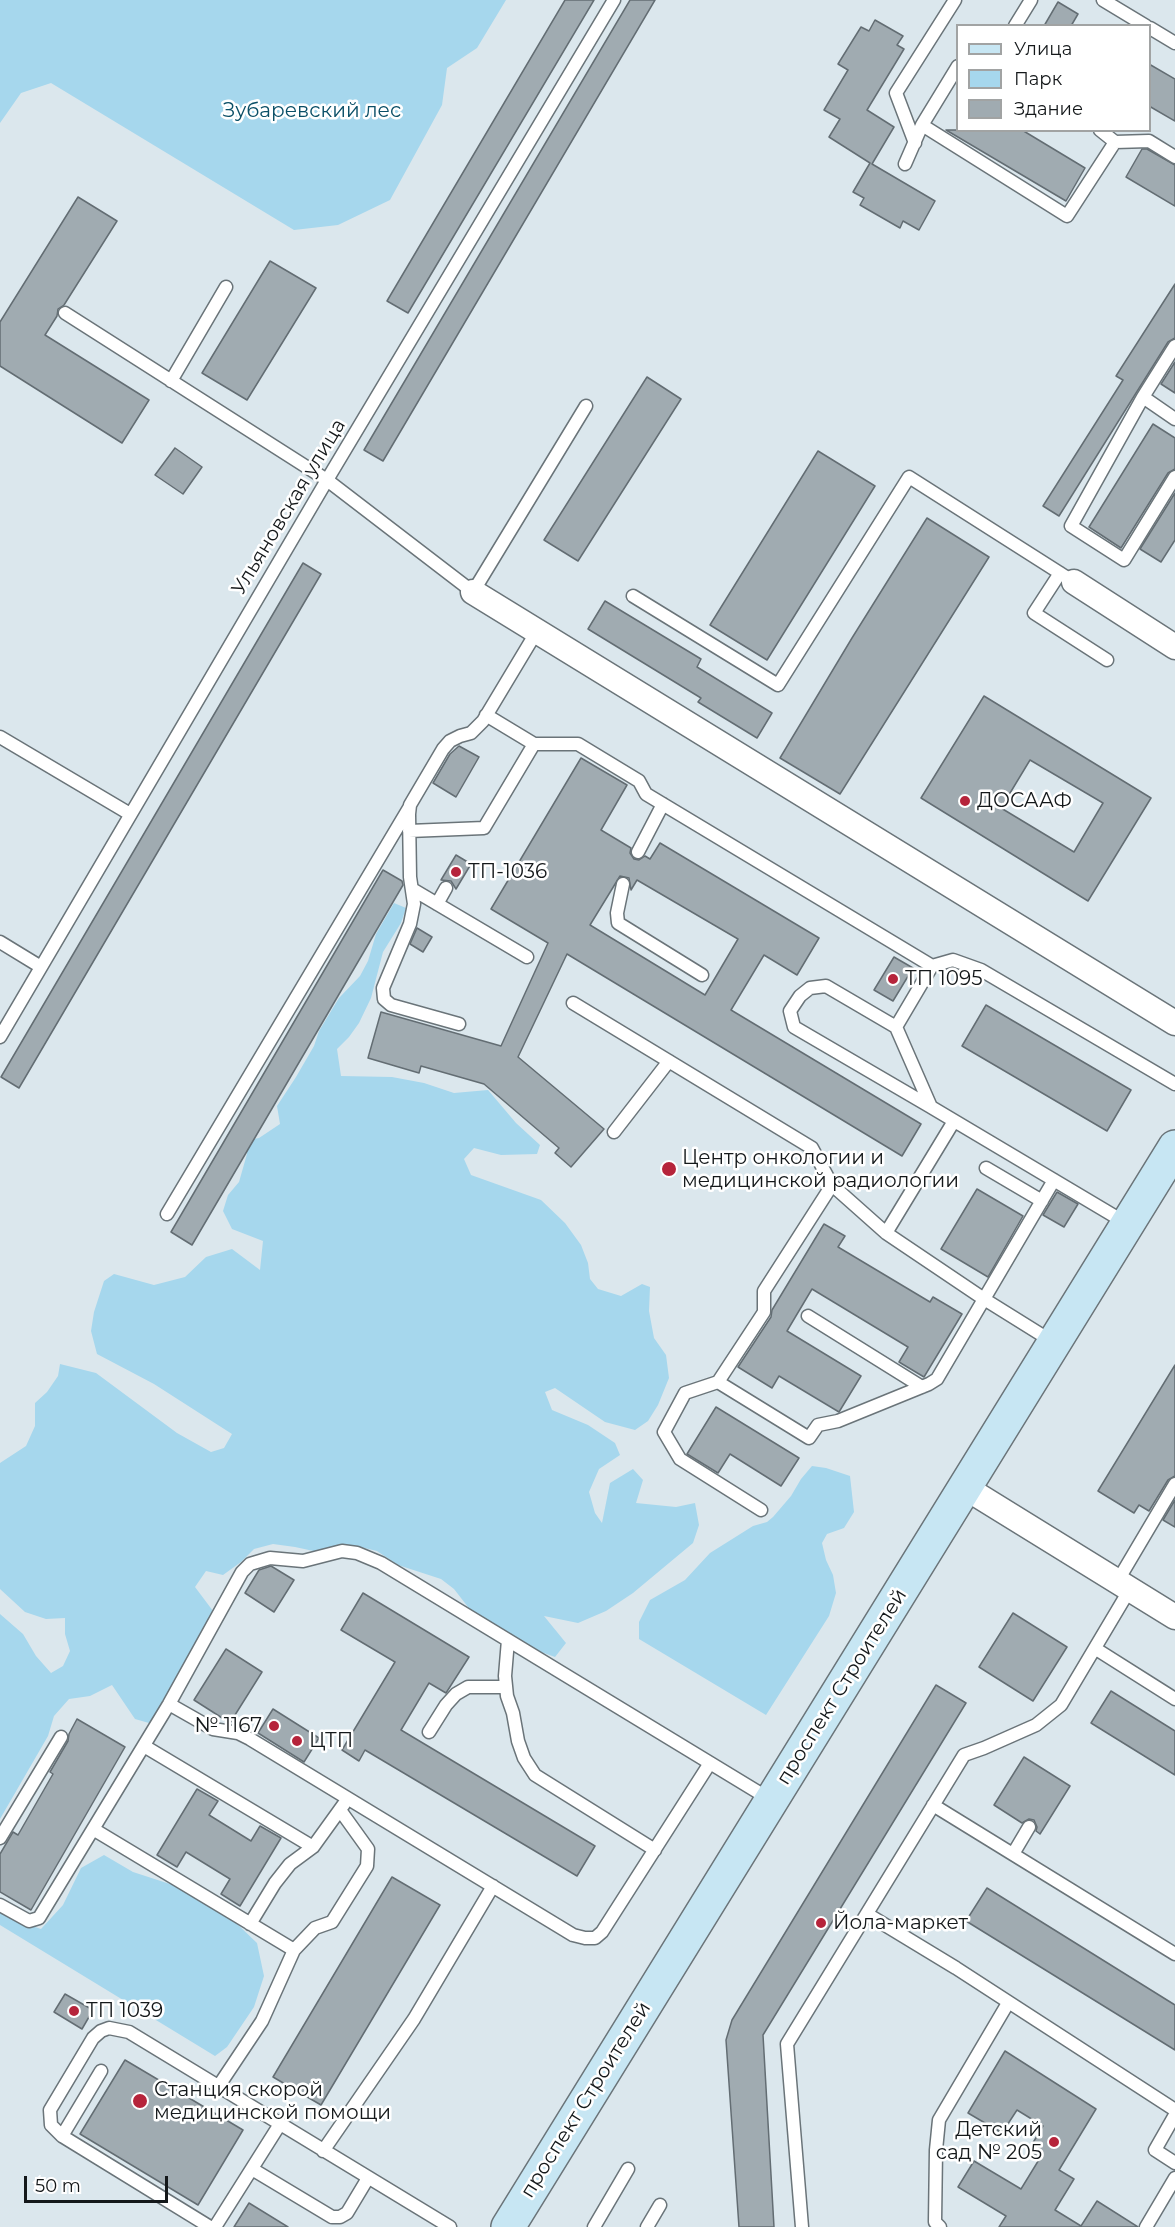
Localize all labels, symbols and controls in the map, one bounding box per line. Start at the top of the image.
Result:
legend [956,24,1151,132]
text: Улица [1014,38,1072,60]
text: Парк [1014,68,1062,90]
text: Здание [1014,98,1083,120]
park label: Зубаревский лес [223,99,401,123]
street label: Ульяновская улица [227,415,351,599]
place label: ДОСААФ [977,789,1072,813]
marker: ДОСААФ [958,794,972,808]
place label: ТП-1036 [468,860,547,884]
marker: ТП-1036 [449,865,463,879]
place label: ТП 1095 [905,967,982,991]
marker: ТП 1095 [886,972,900,986]
place label: Центр онкологии и медицинской радиологии [682,1146,959,1193]
marker: Центр онкологии и медицинской радиологии [660,1160,678,1178]
street label: проспект Строителей [772,1585,912,1789]
place label: № 1167 [195,1714,262,1738]
marker: № 1167 [267,1719,281,1733]
place label: ЦТП [309,1729,353,1753]
marker: ЦТП [290,1734,304,1748]
place label: Йола-маркет [833,1911,968,1935]
marker: Йола-маркет [814,1916,828,1930]
street label: проспект Строителей [516,1998,656,2202]
place label: ТП 1039 [86,1999,163,2023]
marker: ТП 1039 [67,2004,81,2018]
place label: Станция скорой медицинской помощи [154,2078,391,2125]
marker: Станция скорой медицинской помощи [131,2092,149,2110]
place label: Детский сад № 205 [936,2118,1042,2165]
marker: Детский сад № 205 [1047,2135,1061,2149]
scale bar [27,2164,171,2202]
text: 50 m [35,2175,81,2197]

